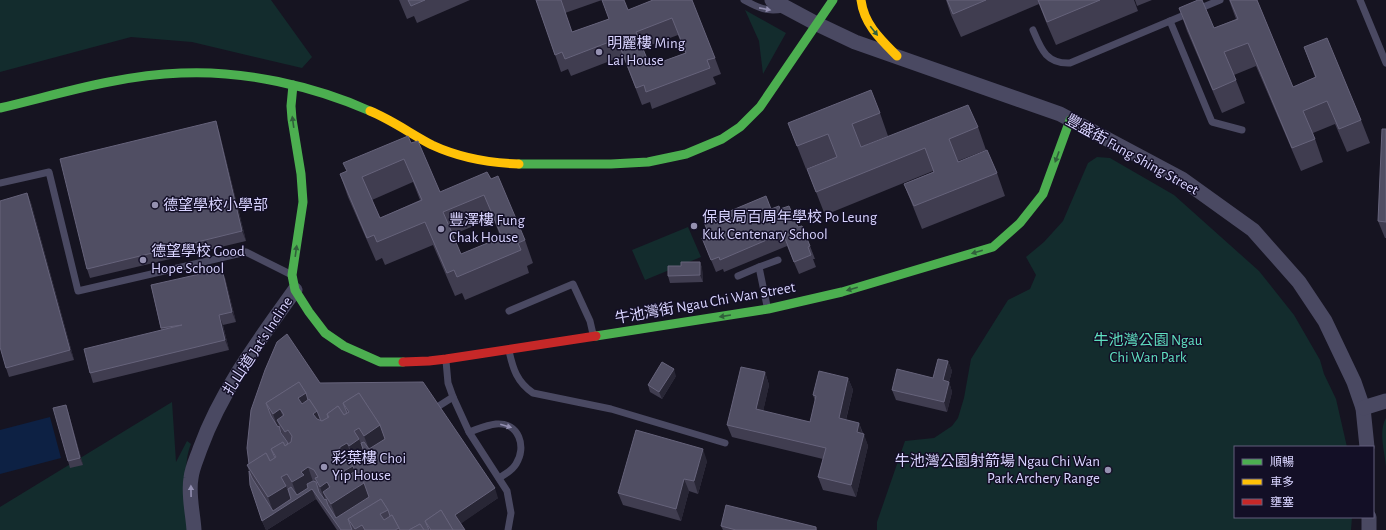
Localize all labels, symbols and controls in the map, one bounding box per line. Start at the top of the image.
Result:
one-way arrow [759,7,772,13]
one-way arrow [869,26,878,36]
place label: 明麗樓 Ming Lai House [607,35,686,68]
marker: 明麗樓 Ming Lai House [594,47,604,57]
street label: 豐盛街 Fung Shing Street [1063,110,1202,198]
one-way arrow [289,116,296,128]
one-way arrow [1054,151,1060,163]
place label: 德望學校小學部 [163,196,268,213]
marker: 德望學校小學部 [150,200,160,210]
place label: 保良局百周年學校 Po Leung Kuk Centenary School [702,208,878,242]
place label: 豐澤樓 Fung Chak House [449,212,526,245]
marker: 保良局百周年學校 Po Leung Kuk Centenary School [689,221,699,231]
marker: 豐澤樓 Fung Chak House [436,224,446,234]
place label: 德望學校 Good Hope School [151,242,245,276]
one-way arrow [293,245,299,257]
one-way arrow [971,249,983,255]
marker: 德望學校 Good Hope School [138,255,148,265]
street label: 牛池灣街 Ngau Chi Wan Street [613,279,797,326]
one-way arrow [846,286,858,292]
street label: 扎山道 Jat's Incline [220,294,295,398]
one-way arrow [719,313,731,319]
park label: 牛池灣公園 Ngau Chi Wan Park [1093,332,1203,365]
one-way arrow [501,423,513,429]
legend [1234,446,1374,518]
place label: 彩葉樓 Choi Yip House [332,450,406,483]
place label: 牛池灣公園射箭場 Ngau Chi Wan Park Archery Range [895,452,1100,486]
text: 順暢 [1270,456,1294,468]
marker: 彩葉樓 Choi Yip House [319,462,329,472]
marker: 牛池灣公園射箭場 Ngau Chi Wan Park Archery Range [1103,465,1113,475]
text: 車多 [1270,475,1294,488]
one-way arrow [188,484,194,497]
text: 壅塞 [1270,495,1294,508]

